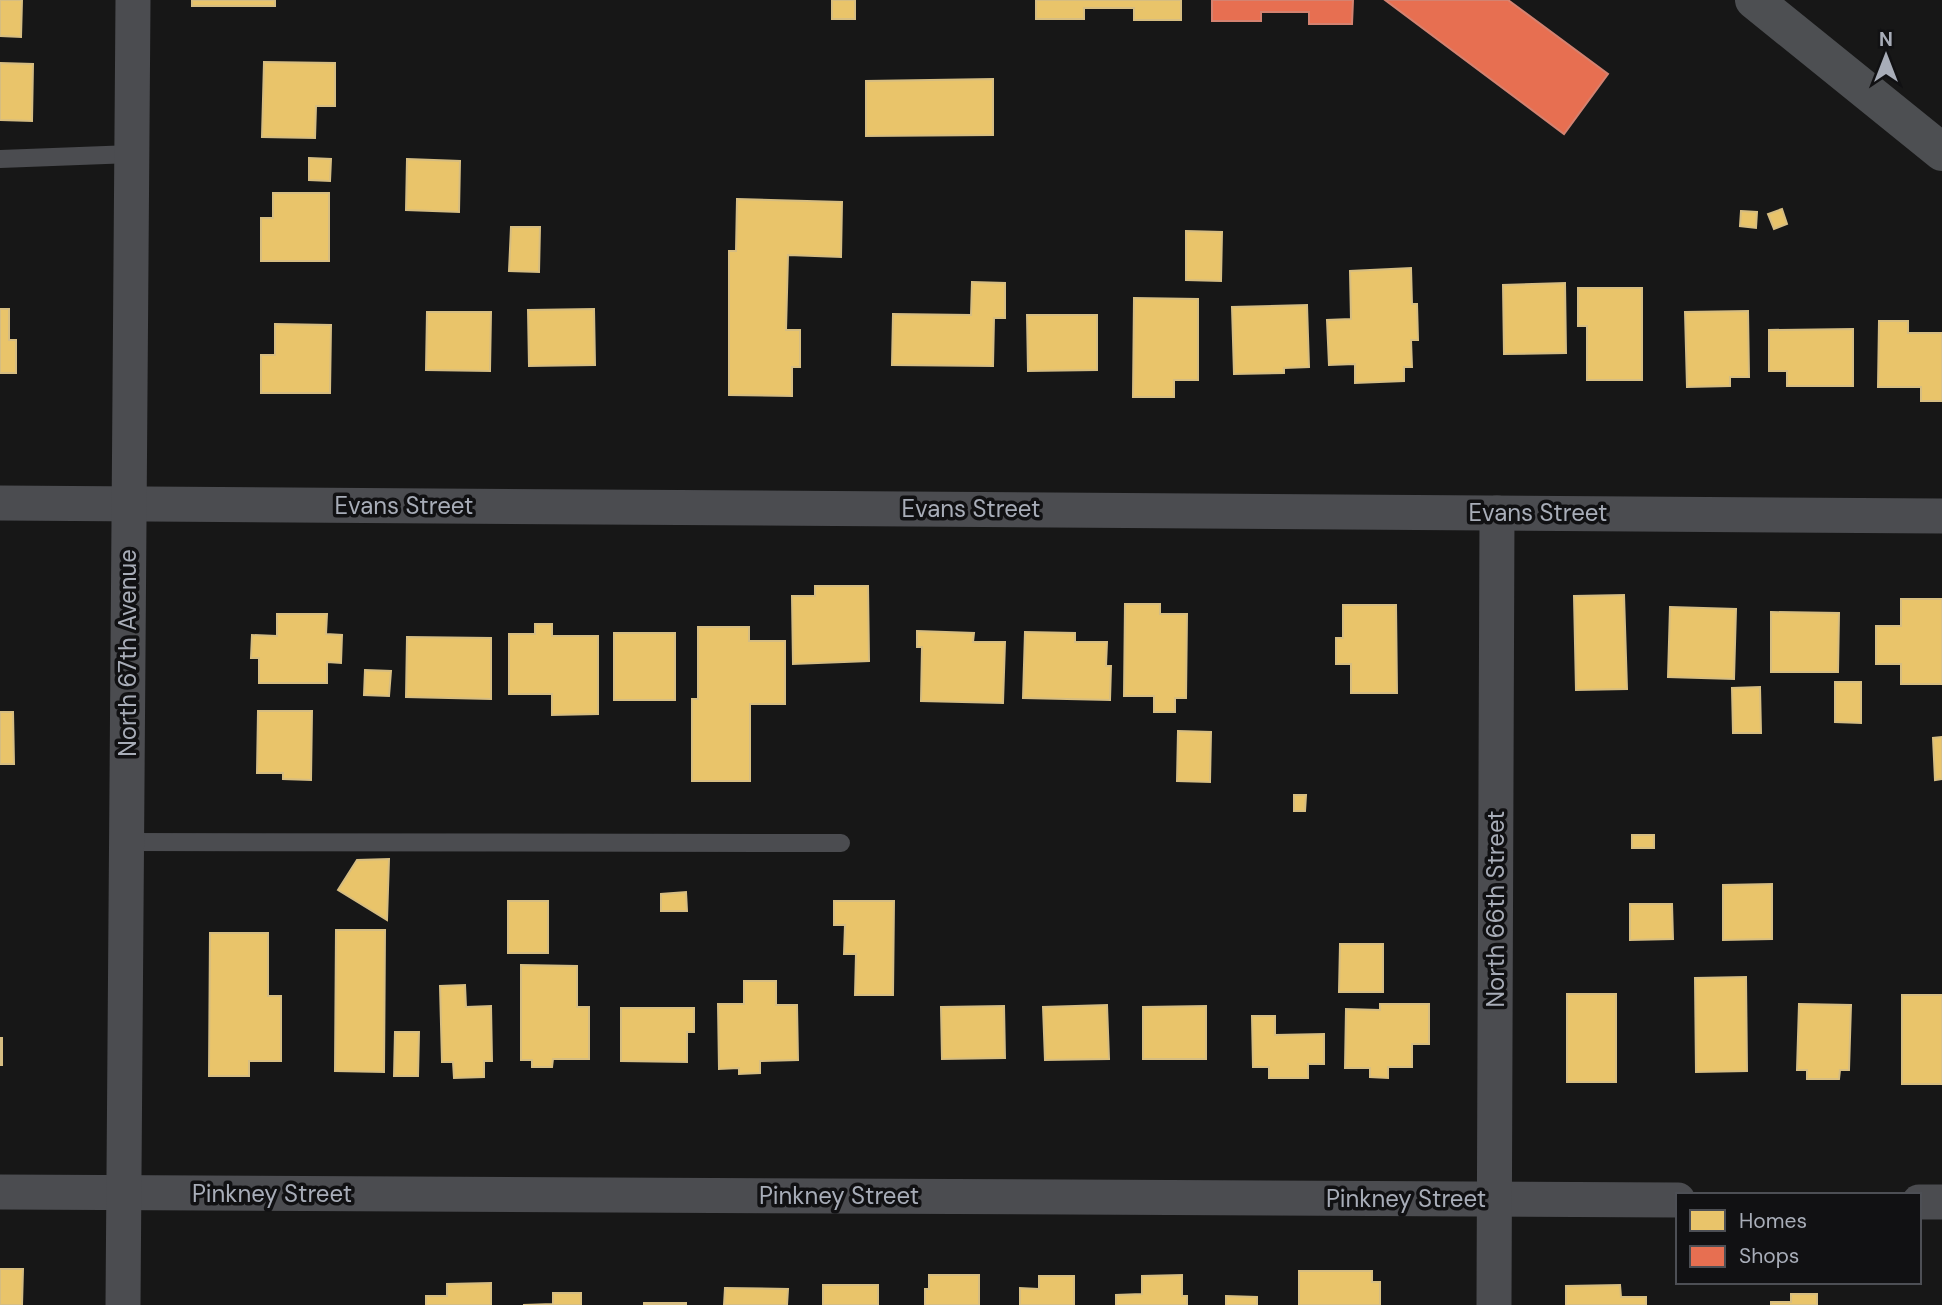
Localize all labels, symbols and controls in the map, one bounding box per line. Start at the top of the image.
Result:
north arrow [1851,21,1921,91]
text: N [1879,27,1893,52]
street label: Evans Street [335,490,473,521]
street label: Evans Street [902,493,1040,524]
street label: Evans Street [1469,497,1607,528]
street label: North 67th Avenue [112,549,143,757]
street label: North 66th Street [1480,810,1511,1008]
street label: Pinkney Street [192,1178,352,1209]
street label: Pinkney Street [759,1180,919,1211]
street label: Pinkney Street [1326,1183,1486,1214]
legend [1676,1193,1921,1284]
text: Homes [1739,1207,1807,1235]
text: Shops [1739,1242,1799,1270]

